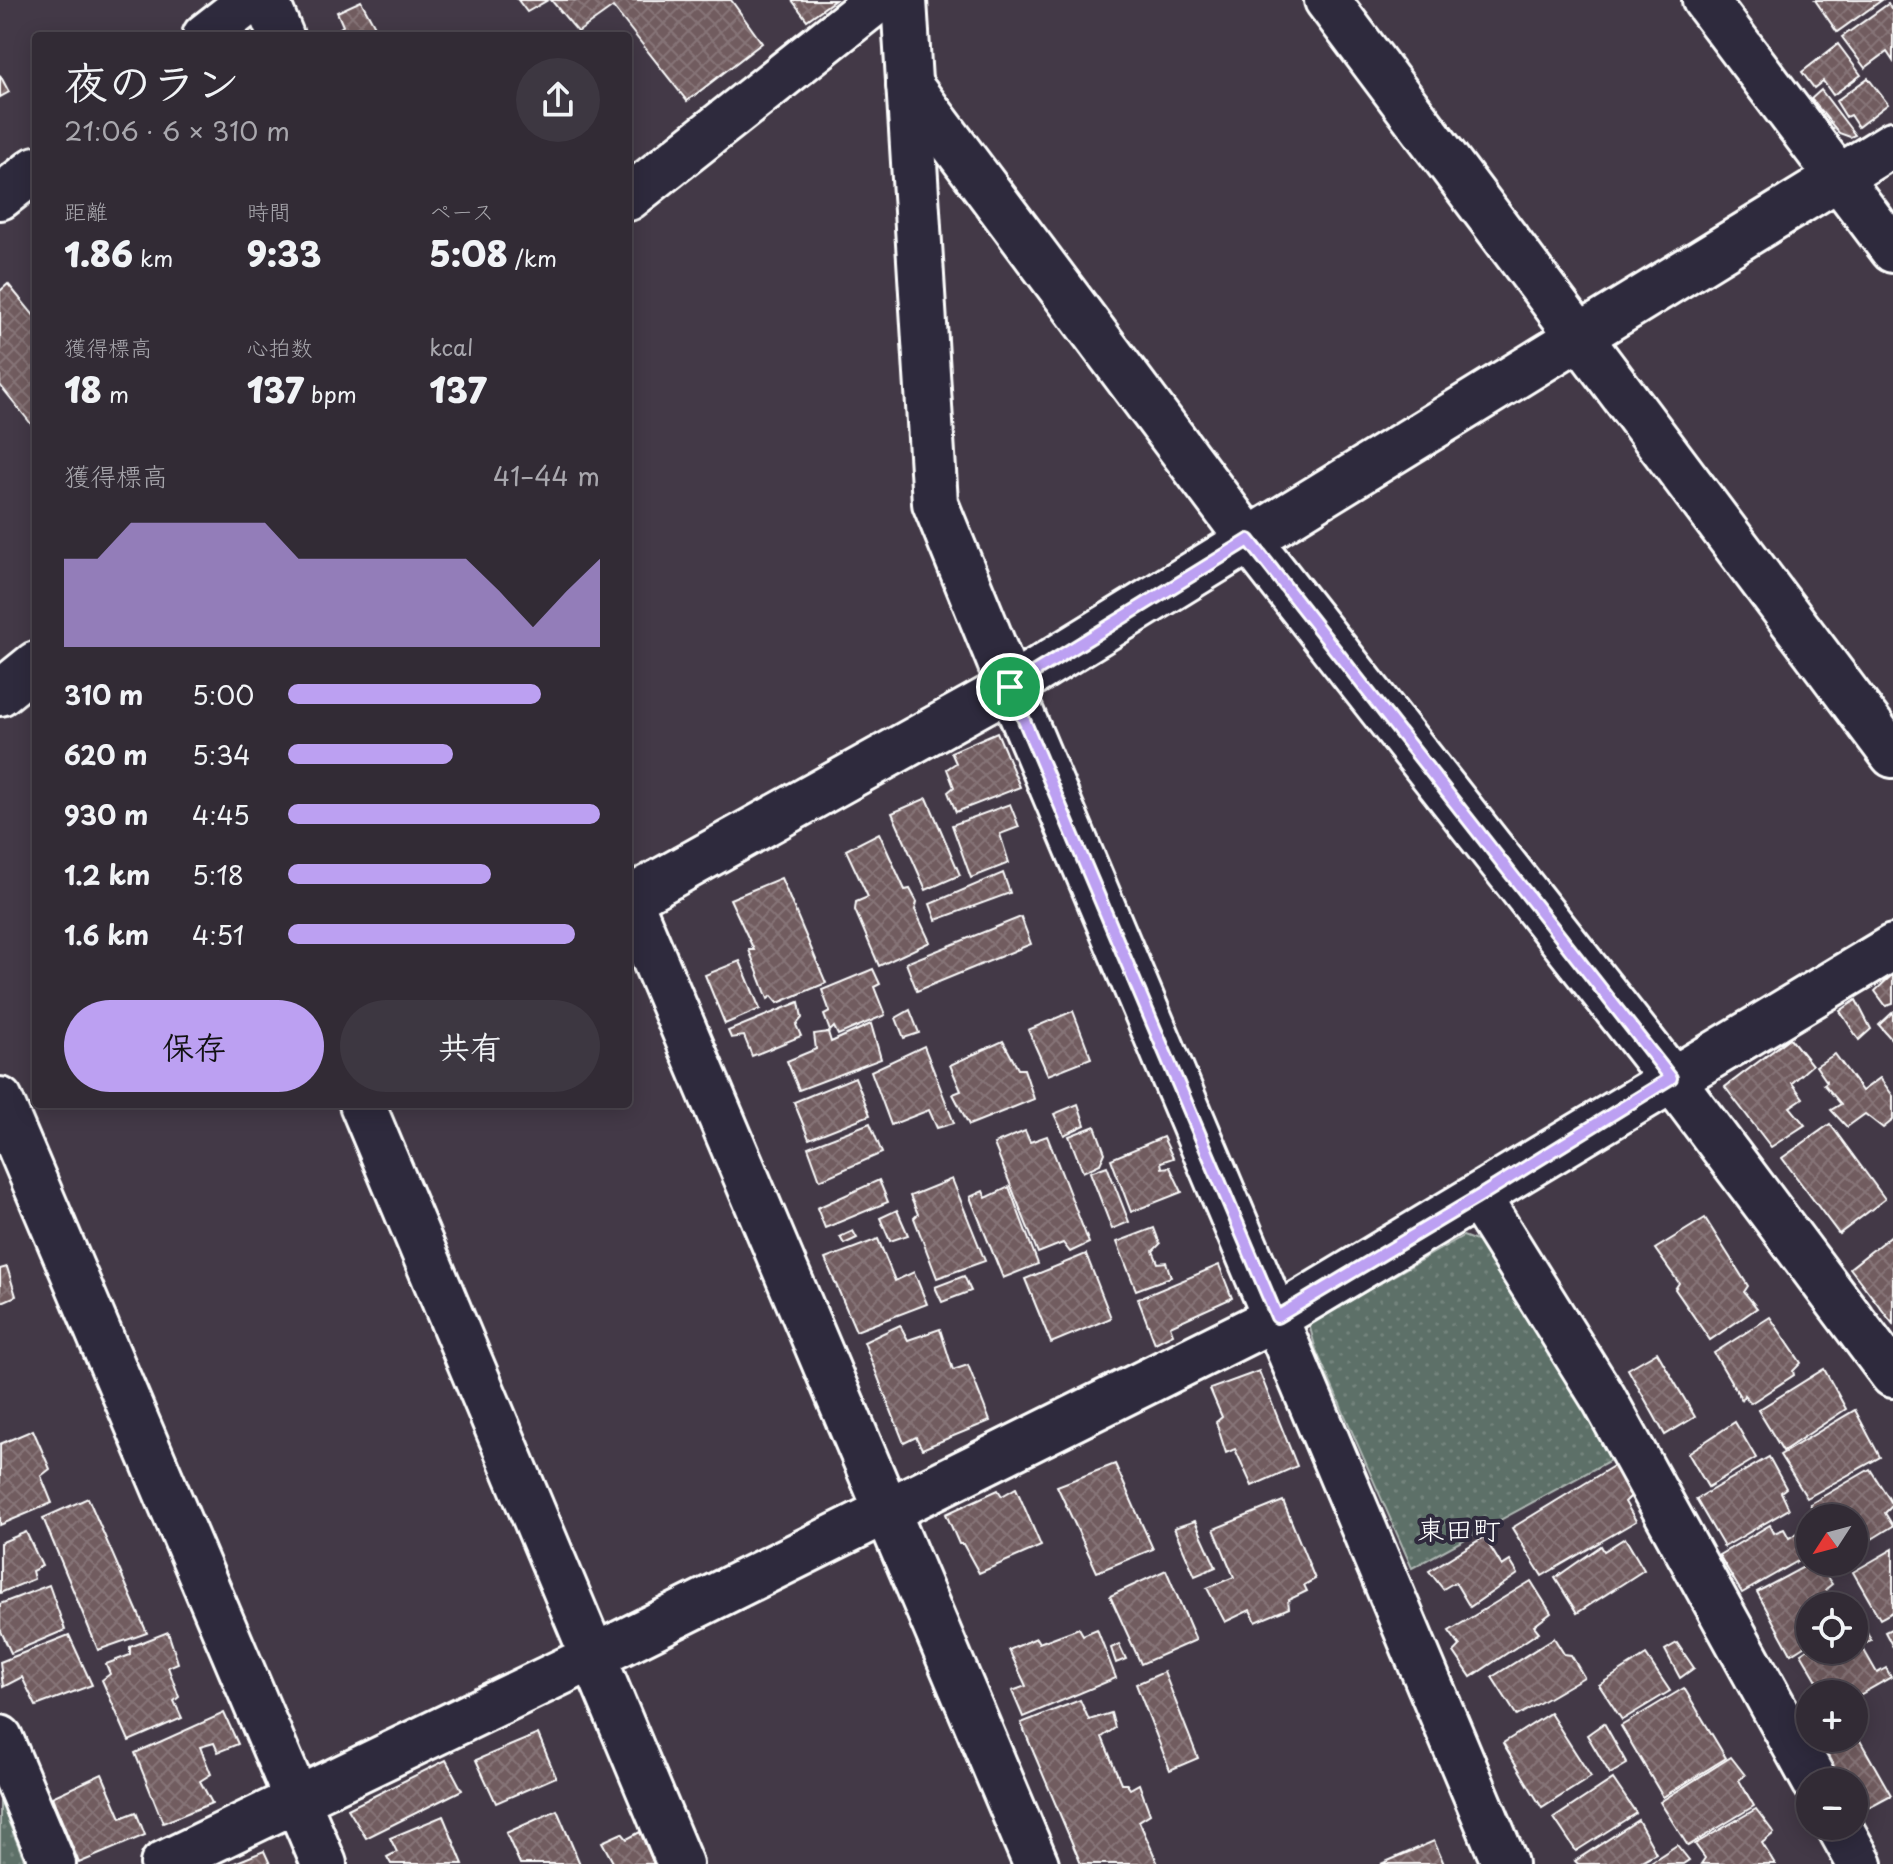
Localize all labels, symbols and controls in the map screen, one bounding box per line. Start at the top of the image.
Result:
text: 夜のラン [64,48,240,114]
button: share [516,58,600,142]
text: 21:06 · 6 × 310 m [64,111,290,150]
text: 距離 [64,194,108,227]
text: 時間 [247,194,291,227]
text: ペース [429,194,494,227]
text: 1.86 [64,227,133,279]
text: 9:33 [247,227,322,279]
text: 5:08 [429,227,508,279]
text: km [133,241,173,274]
text: /km [508,241,557,274]
text: 獲得標高 [64,330,152,363]
text: 心拍数 [247,330,313,363]
text: kcal [429,330,473,363]
text: 18 [64,363,102,415]
text: 137 [247,363,304,415]
text: 137 [429,363,487,415]
text: m [102,377,129,410]
text: bpm [304,377,357,410]
text: 獲得標高 [64,456,168,495]
text: 41–44 m [493,456,600,495]
pin [976,653,1044,721]
icon: arrive [988,665,1032,709]
text: 310 m [64,675,143,714]
text: 5:00 [192,675,254,714]
text: 620 m [64,735,148,774]
text: 5:34 [192,735,251,774]
text: 930 m [64,795,148,834]
text: 4:45 [192,795,250,834]
text: 1.2 km [64,855,150,894]
text: 5:18 [192,855,244,894]
text: 1.6 km [64,915,149,954]
text: 4:51 [192,915,244,954]
button: 保存 [64,1000,324,1092]
button: 共有 [340,1000,600,1092]
north arrow [1796,1504,1868,1576]
map controls [1796,1504,1868,1840]
district label: 東田町 [1417,1507,1501,1550]
button: locate [1796,1592,1868,1664]
button: + [1796,1680,1868,1752]
button: − [1796,1768,1868,1840]

